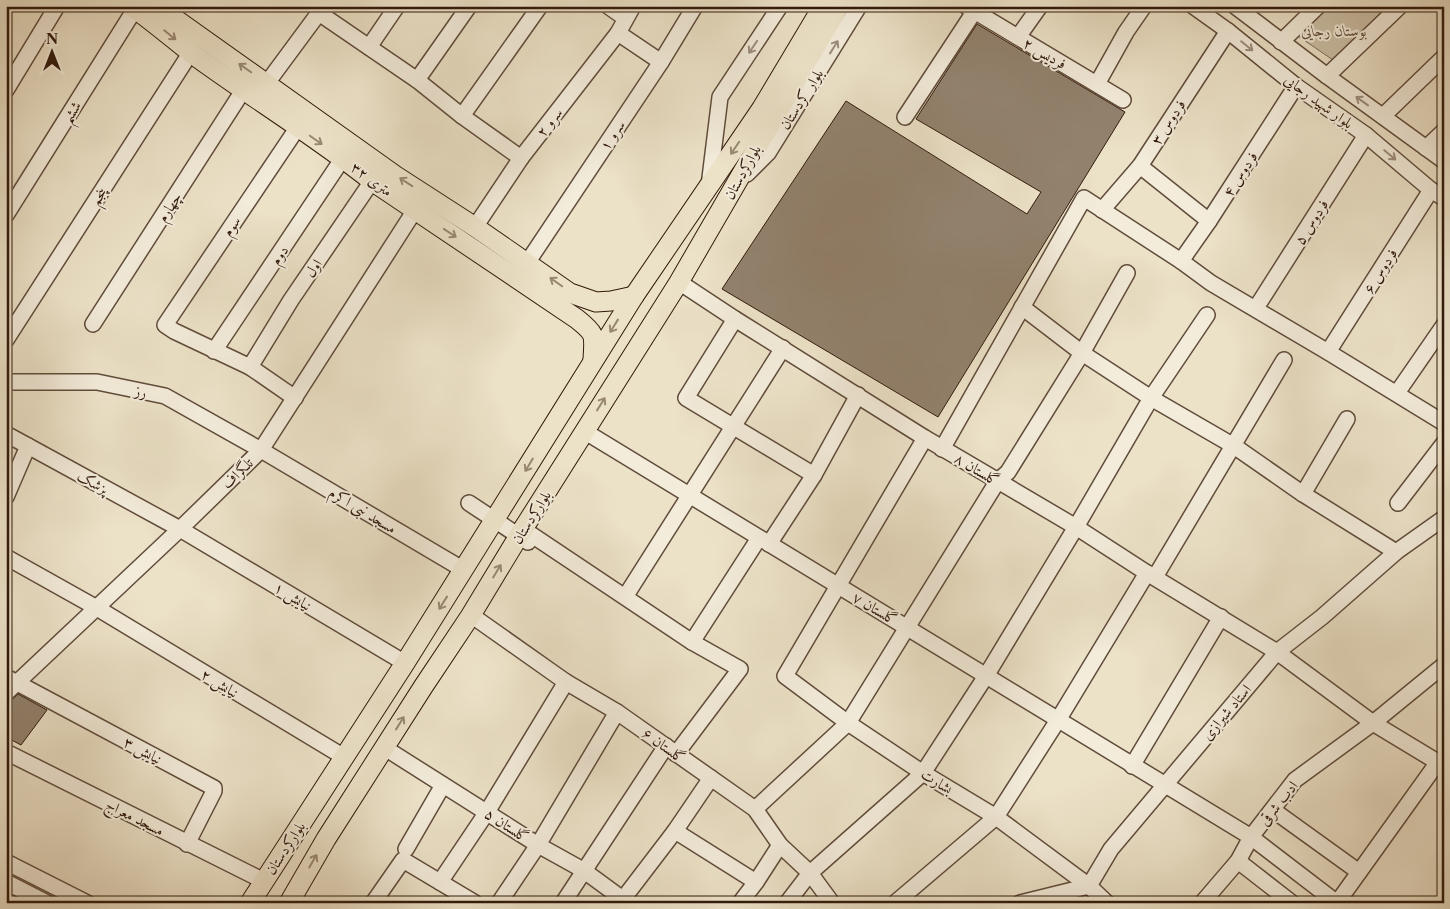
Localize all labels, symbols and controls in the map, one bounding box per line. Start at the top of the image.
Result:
park label: بوستان رجایی [1301,21,1367,41]
north arrow [28,28,78,78]
one-way arrow [163,29,176,40]
text: N [46,30,58,48]
street label: فردیس ۲ [1019,33,1070,74]
one-way arrow [748,40,759,54]
one-way arrow [1240,40,1253,51]
one-way arrow [829,41,839,55]
one-way arrow [238,63,252,73]
street label: بلوار کردستان [775,65,827,133]
street label: بلوار شهید رجایی [1280,70,1357,133]
street label: فردوس ۳ [1146,96,1190,149]
one-way arrow [1355,96,1369,106]
street label: ششم [57,97,90,130]
street label: سرو ۲ [532,103,567,141]
street label: سرو ۱ [595,116,630,154]
one-way arrow [309,135,323,145]
street label: بلوارکردستان [719,141,765,203]
one-way arrow [730,141,740,155]
street label: فردوس ۴ [1218,148,1262,201]
one-way arrow [1383,149,1396,160]
street label: ۳۲ متری [347,157,397,201]
one-way arrow [400,177,414,187]
street label: پنجم [85,182,116,211]
street label: چهارم [152,188,189,228]
street label: فردوس ۵ [1290,196,1333,249]
street label: سوم [217,212,248,242]
one-way arrow [442,228,456,238]
street label: دوم [266,242,296,271]
street label: فردوس ۶ [1359,245,1402,298]
street label: اول [300,255,326,281]
one-way arrow [549,277,563,287]
one-way arrow [609,319,619,333]
street label: رز [131,380,149,402]
one-way arrow [596,397,607,411]
street label: گلستان ۸ [951,448,1003,490]
street label: تلگراف [217,453,258,493]
one-way arrow [523,457,533,471]
street label: پزشک [74,466,113,500]
street label: مسجد نبی اکرم [324,482,400,541]
street label: بلوارکردستان [507,486,555,547]
one-way arrow [492,565,502,579]
street label: نیایش ۱ [270,577,315,615]
street label: گلستان ۷ [849,587,901,629]
one-way arrow [438,595,448,609]
street label: نیایش ۲ [197,664,242,702]
street label: استاد شیرازی [1197,680,1255,744]
one-way arrow [394,716,405,730]
street label: گلستان ۶ [639,723,689,767]
street label: نیایش ۳ [120,732,165,769]
street label: بشارت [918,764,957,798]
street label: ادب شرقی [1254,777,1303,830]
street label: مسجد معراج [101,794,167,843]
street label: گلستان ۵ [481,804,533,846]
street label: بلوارکردستان [261,818,309,878]
one-way arrow [309,854,319,868]

